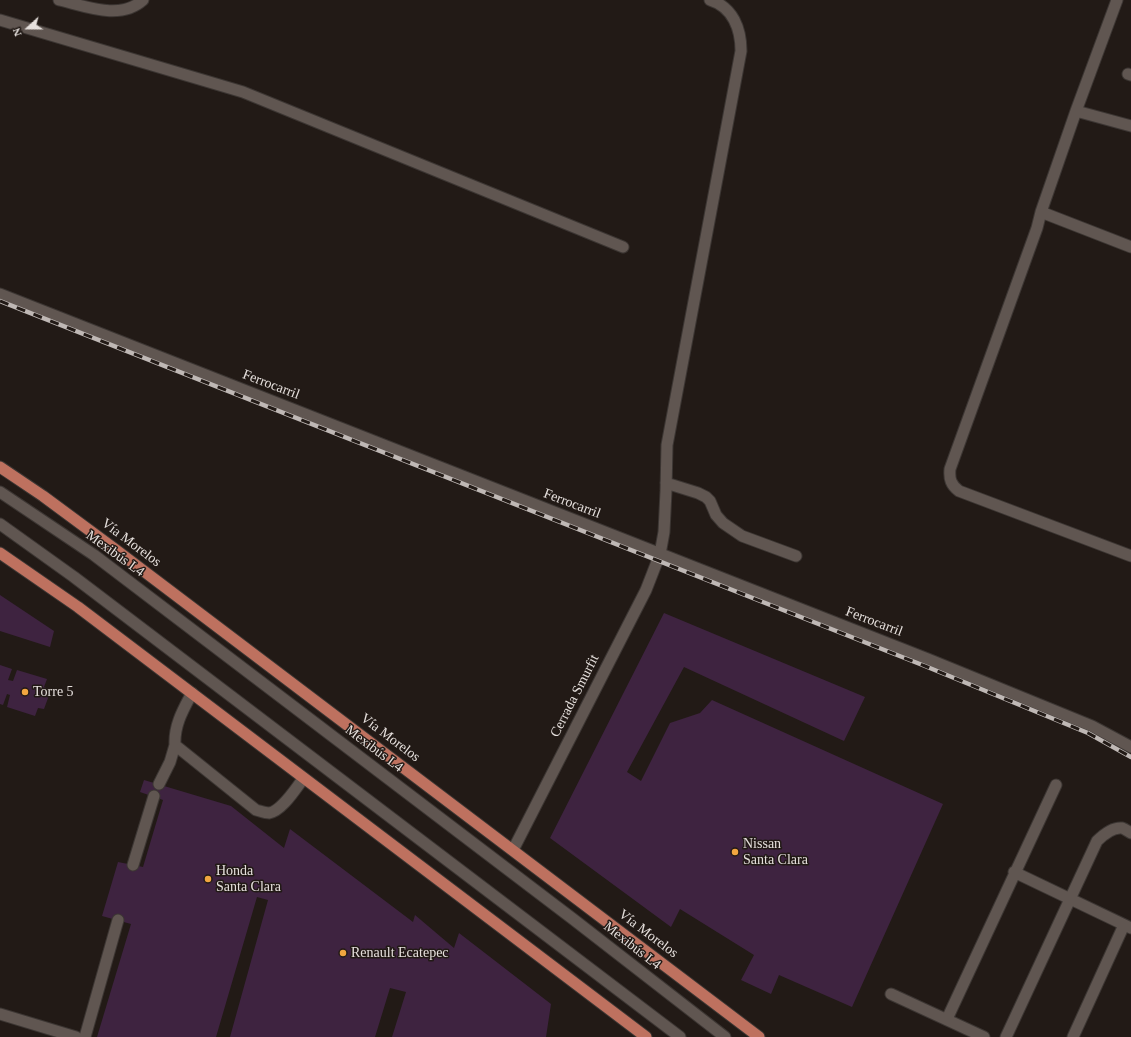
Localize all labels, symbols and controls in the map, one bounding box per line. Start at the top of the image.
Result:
north arrow [8,8,48,48]
text: N [10,26,24,38]
street label: Ferrocarril [240,366,302,404]
street label: Ferrocarril [541,485,603,523]
street label: Vía Morelos [98,515,164,571]
street label: Mexibús L4 [83,527,147,581]
street label: Ferrocarril [843,603,905,641]
street label: Cerrada Smurfit [547,652,603,740]
place label: Torre 5 [33,684,74,700]
marker: Torre 5 [20,687,30,697]
street label: Vía Morelos [357,710,423,766]
street label: Mexibús L4 [342,722,406,776]
place label: Nissan Santa Clara [743,836,808,868]
marker: Nissan Santa Clara [730,847,740,857]
place label: Honda Santa Clara [216,863,281,896]
marker: Honda Santa Clara [203,874,213,884]
street label: Vía Morelos [615,906,681,962]
street label: Mexibús L4 [600,918,664,974]
place label: Renault Ecatepec [351,945,449,961]
marker: Renault Ecatepec [338,948,348,958]

